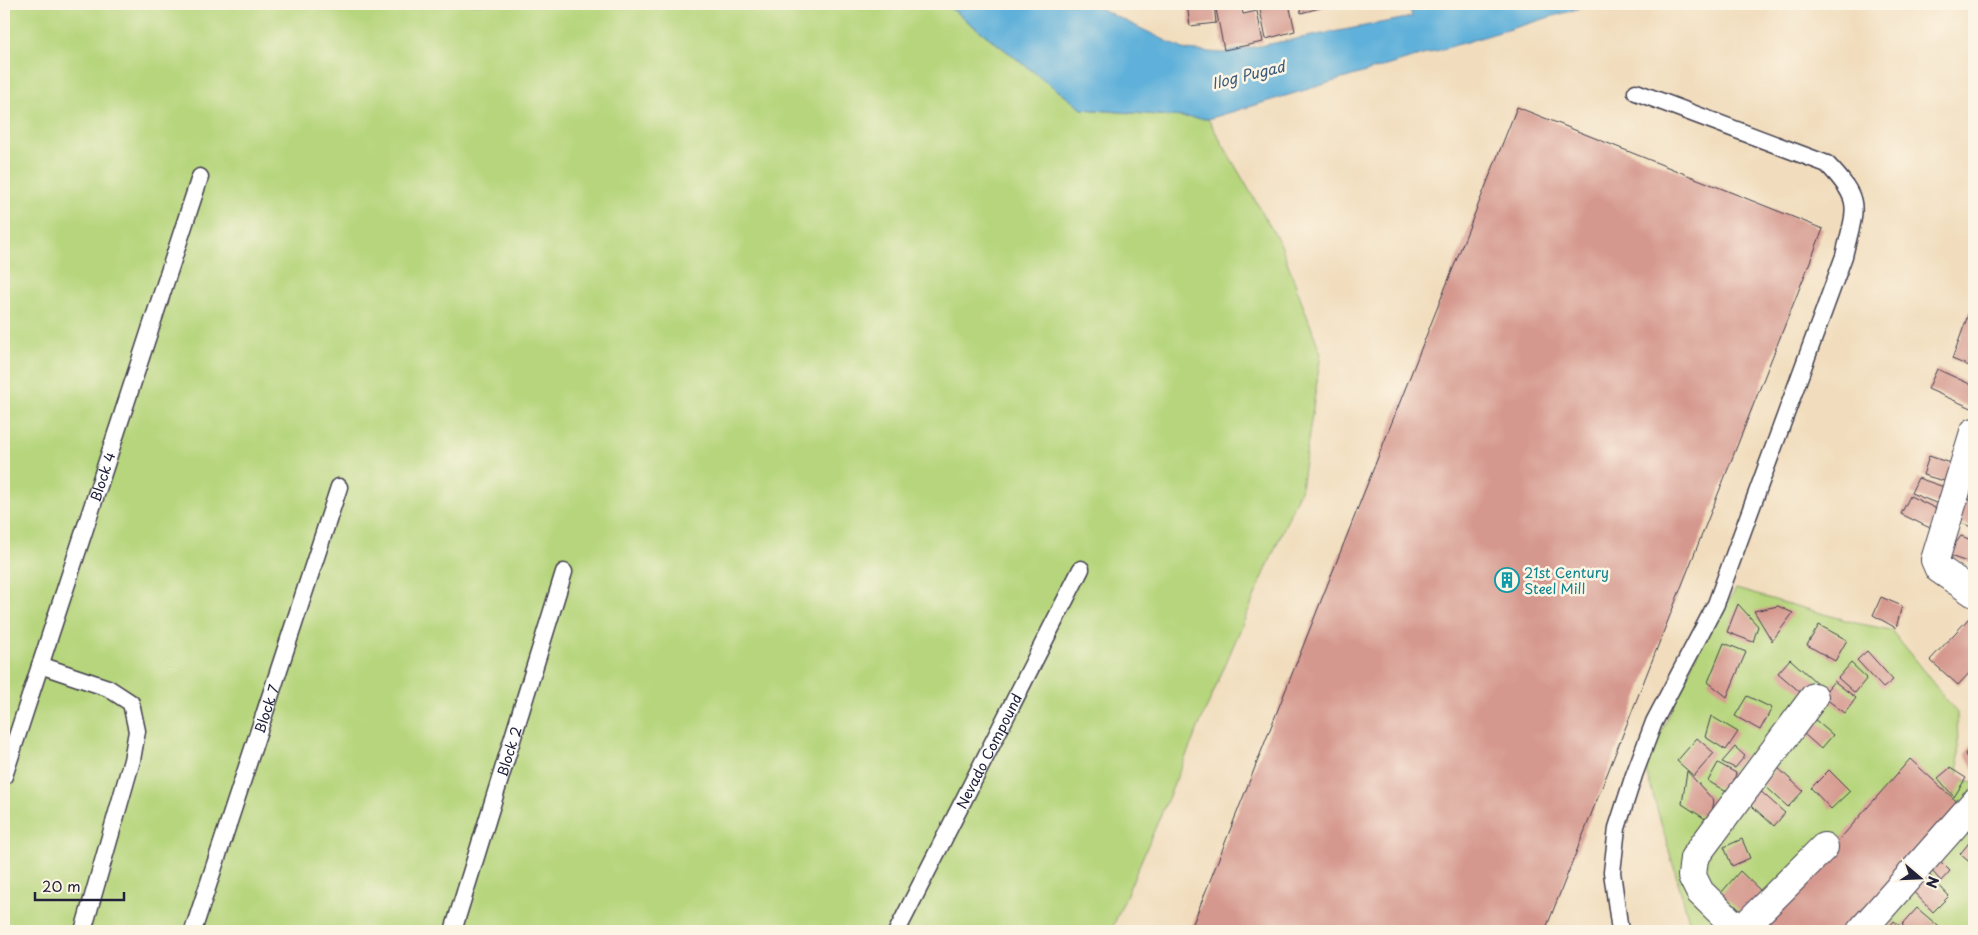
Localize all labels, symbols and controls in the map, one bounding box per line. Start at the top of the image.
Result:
water label: Ilog Pugad [1209,53,1289,94]
street label: Block 4 [84,449,120,504]
place label: 21st Century Steel Mill [1524,562,1609,599]
building icon: 21st Century Steel Mill [1494,567,1520,593]
street label: Block 7 [248,682,284,736]
street label: Nevado Compound [950,690,1027,812]
street label: Block 2 [491,724,526,779]
north arrow [1896,852,1946,902]
scale bar [35,870,124,902]
text: 20 m [42,874,81,897]
text: N [1921,874,1944,891]

